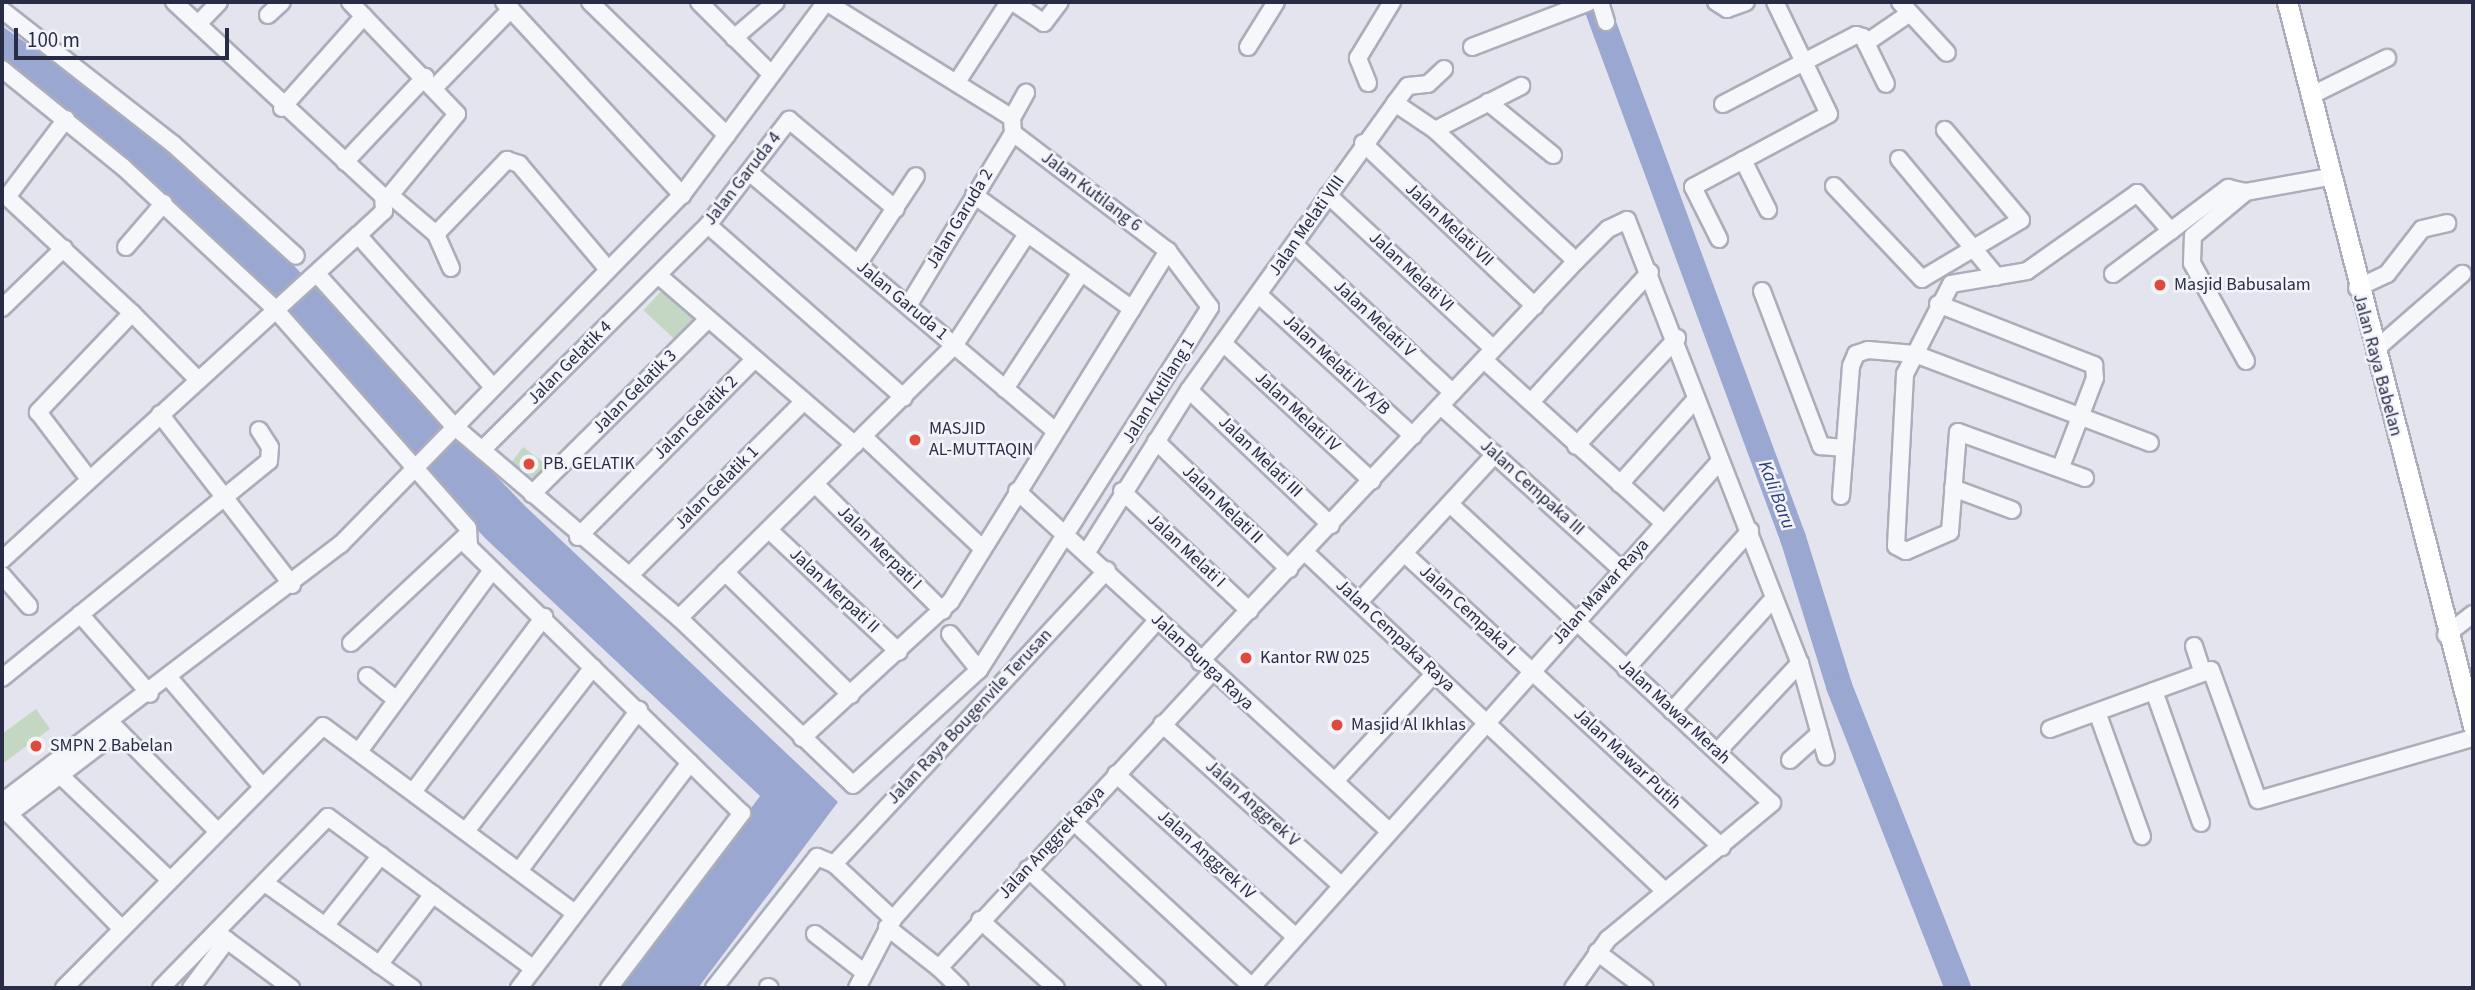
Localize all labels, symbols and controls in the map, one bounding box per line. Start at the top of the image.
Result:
scale bar [18,14,233,58]
text: 100 m [27,25,80,55]
street label: Jalan Garuda 4 [700,128,786,230]
street label: Jalan Kutilang 6 [1036,147,1146,237]
street label: Jalan Garuda 2 [922,165,998,273]
street label: Jalan Melati VIII [1264,172,1350,280]
street label: Jalan Melati VII [1400,179,1498,271]
street label: Jalan Melati VI [1364,227,1458,317]
street label: Jalan Garuda 1 [852,257,952,345]
place label: Masjid Babusalam [2174,274,2311,296]
street label: Jalan Melati V [1329,276,1419,362]
marker: Masjid Babusalam [2152,277,2168,293]
street label: Jalan Raya Babelan [2348,291,2406,439]
street label: Jalan Melati IV A/B [1278,310,1394,420]
street label: Jalan Gelatik 4 [523,316,617,410]
street label: Jalan Kutilang 1 [1118,334,1200,448]
street label: Jalan Gelatik 3 [588,345,682,439]
street label: Jalan Melati IV [1250,367,1344,457]
street label: Jalan Gelatik 2 [649,371,743,465]
street label: Jalan Melati III [1213,412,1307,502]
place label: MASJID AL-MUTTAQIN [929,419,1033,462]
marker: MASJID AL-MUTTAQIN [907,432,923,448]
street label: Jalan Cempaka III [1475,435,1589,541]
street label: Jalan Gelatik 1 [670,441,764,535]
place label: PB. GELATIK [543,453,635,475]
marker: PB. GELATIK [521,456,537,472]
water label: Kali Baru [1753,458,1799,532]
street label: Jalan Melati II [1177,461,1267,549]
street label: Jalan Merpati I [832,501,926,595]
street label: Jalan Melati I [1142,509,1230,593]
street label: Jalan Mawar Raya [1548,535,1654,649]
street label: Jalan Merpati II [785,544,883,638]
street label: Jalan Cempaka I [1414,561,1520,661]
street label: Jalan Cempaka Raya [1331,575,1459,697]
street label: Jalan Bunga Raya [1146,609,1258,715]
street label: Jalan Raya Bougenvile Terusan [883,625,1057,809]
place label: Kantor RW 025 [1260,647,1370,669]
marker: Kantor RW 025 [1238,650,1254,666]
street label: Jalan Mawar Merah [1613,655,1735,769]
street label: Jalan Mawar Putih [1569,704,1685,814]
place label: Masjid Al Ikhlas [1351,714,1466,736]
marker: Masjid Al Ikhlas [1329,717,1345,733]
place label: SMPN 2 Babelan [50,735,173,757]
marker: SMPN 2 Babelan [28,738,44,754]
street label: Jalan Anggrek V [1200,756,1304,852]
street label: Jalan Anggrek Raya [994,782,1110,904]
street label: Jalan Anggrek IV [1153,805,1259,905]

